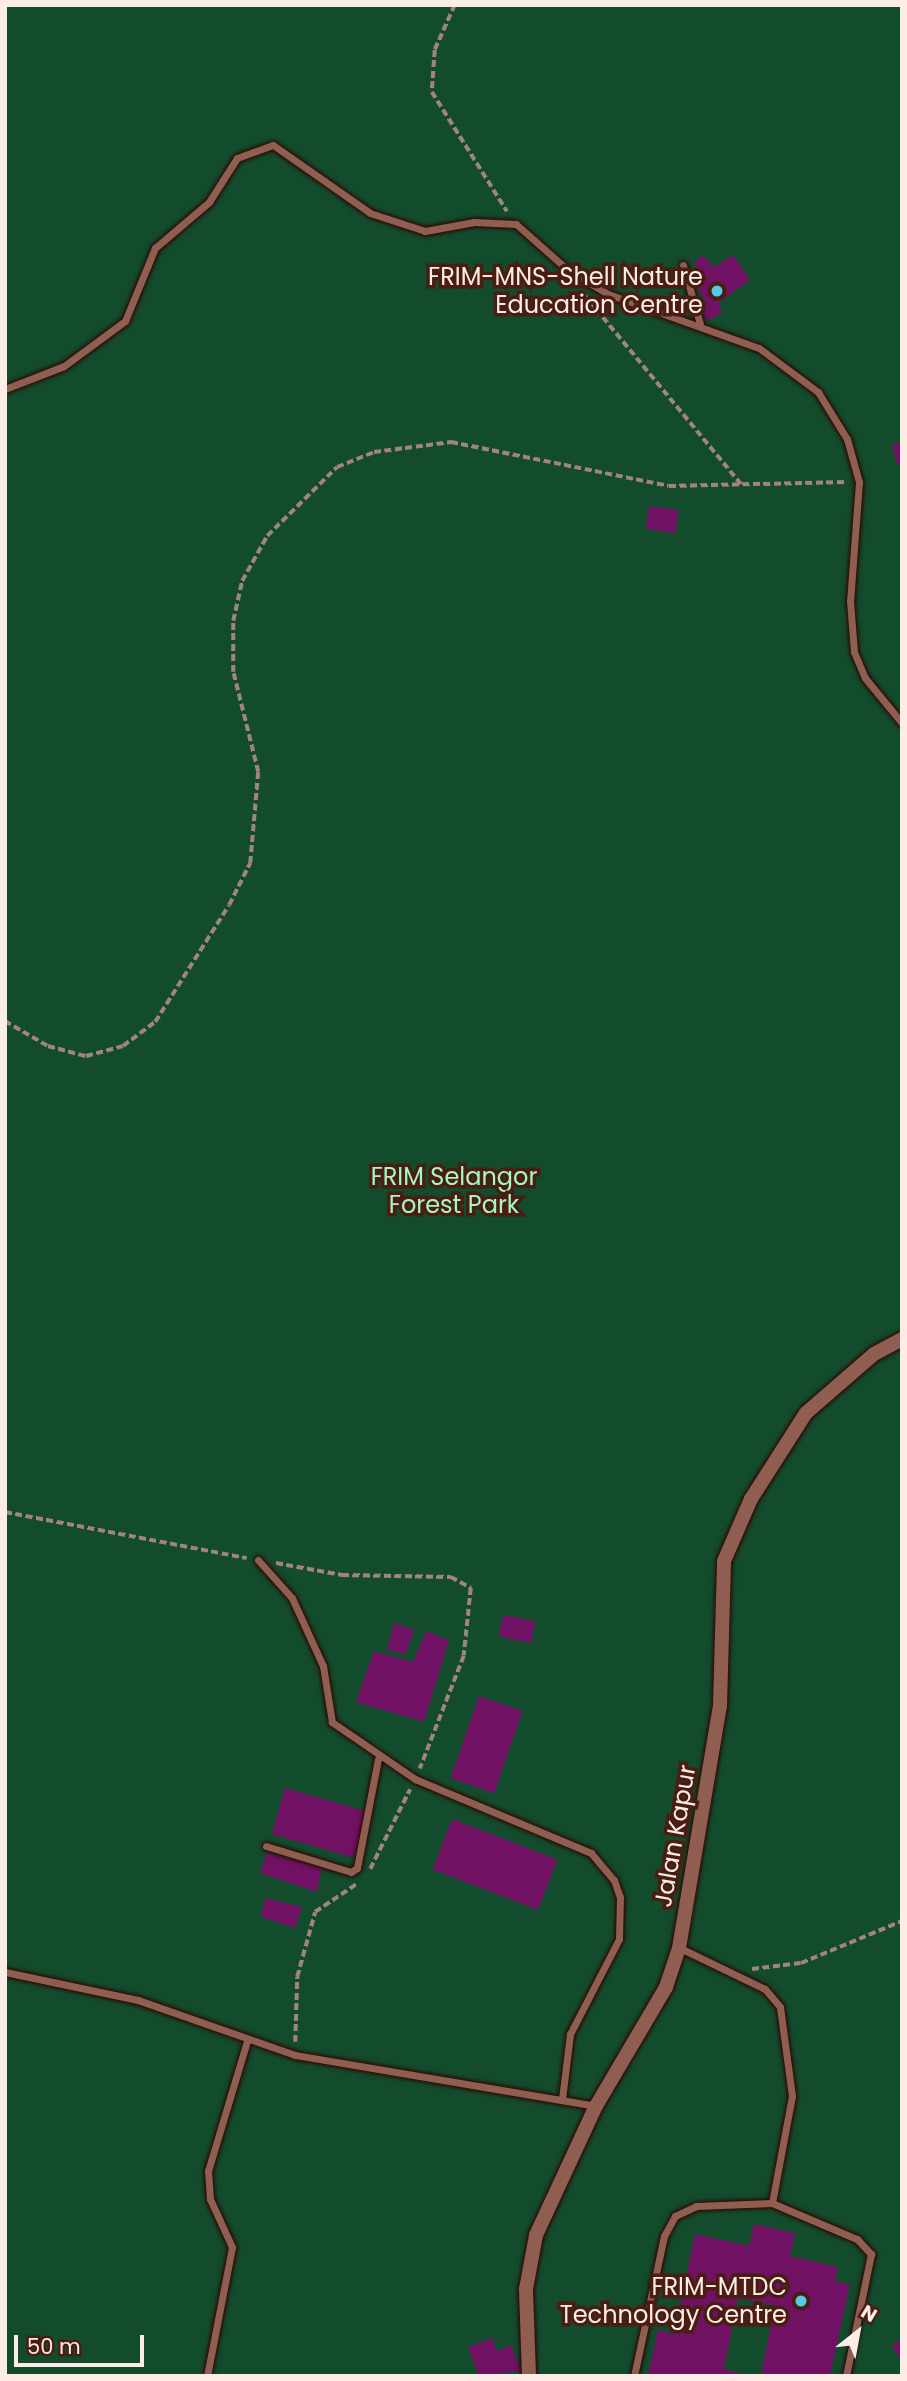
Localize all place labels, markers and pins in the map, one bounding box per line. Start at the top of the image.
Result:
place label: FRIM-MNS-Shell Nature Education Centre [428,263,703,319]
marker: FRIM-MNS-Shell Nature Education Centre [709,283,725,299]
place label: FRIM-MTDC Technology Centre [560,2273,787,2329]
marker: FRIM-MTDC Technology Centre [793,2293,809,2309]

